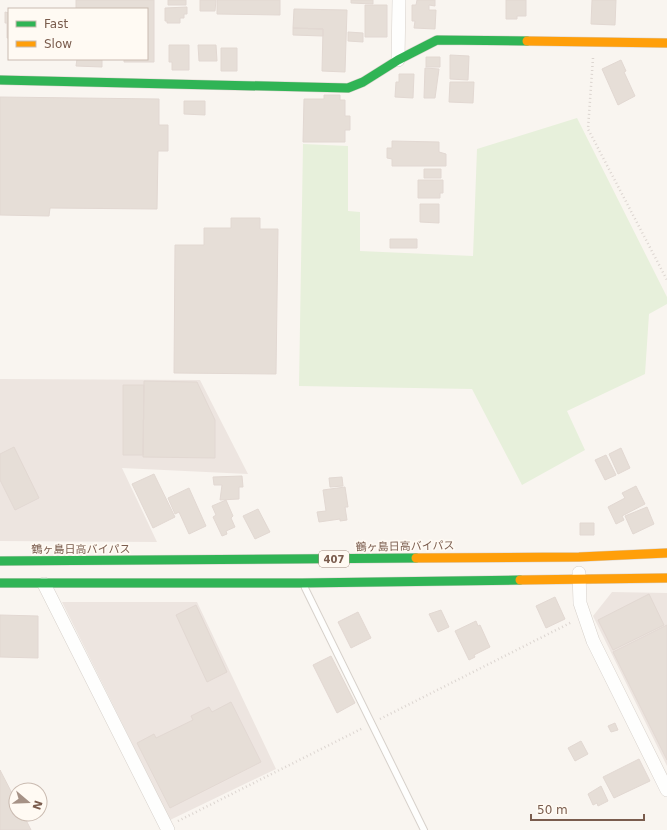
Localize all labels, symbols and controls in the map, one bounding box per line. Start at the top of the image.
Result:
legend [8,8,148,60]
text: Fast [44,17,68,31]
text: Slow [44,37,72,51]
street label: 鶴ヶ島日高バイパス [356,539,455,554]
street label: 鶴ヶ島日高バイパス [32,543,130,556]
road number: 407 [319,551,349,567]
north arrow [8,782,48,822]
scale bar [531,796,644,822]
text: N [29,799,45,812]
text: 50 m [537,803,568,817]

